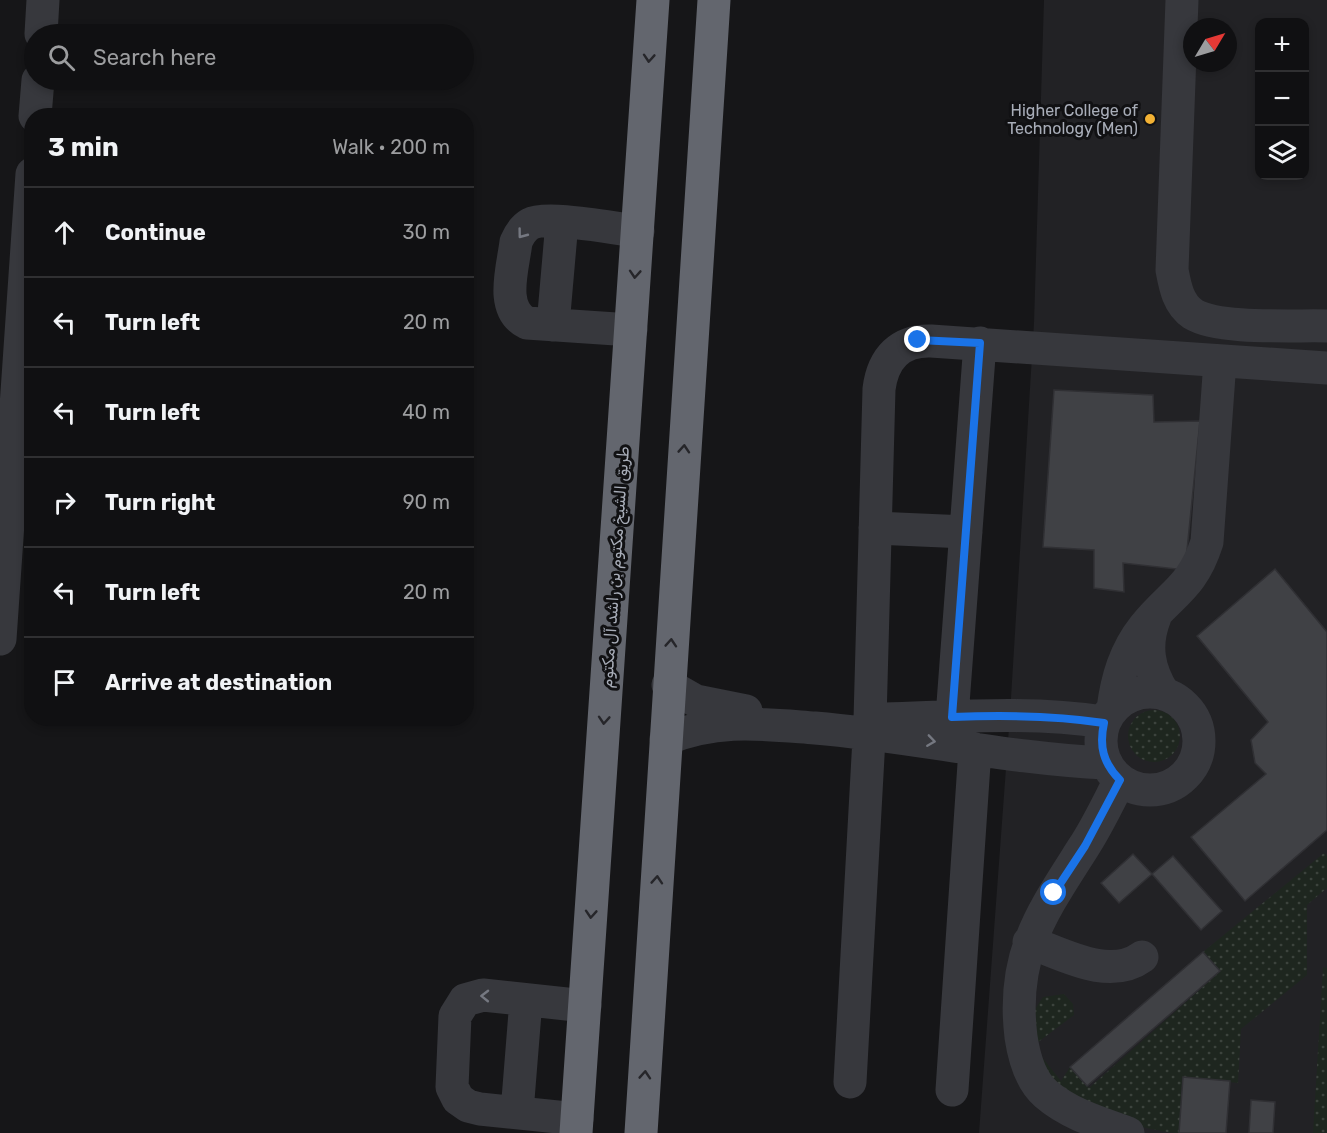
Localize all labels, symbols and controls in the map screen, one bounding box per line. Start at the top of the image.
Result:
north arrow [1183,18,1237,72]
map controls [1255,18,1309,180]
button: + [1255,18,1309,72]
search box [24,24,474,90]
icon: search [45,41,78,74]
text: Search here [93,44,216,71]
one-way arrow [643,54,656,63]
button: − [1255,72,1309,126]
place label: Higher College of Technology (Men) [1007,101,1139,138]
marker: Higher College of Technology (Men) [1143,112,1157,126]
button: layers [1255,126,1309,180]
text: 3 min [48,132,119,163]
text: Walk · 200 m [332,135,450,159]
icon: ahead [48,216,81,249]
text: Continue [105,219,206,246]
text: 30 m [403,220,450,244]
one-way arrow [518,227,529,238]
one-way arrow [628,269,641,278]
icon: left [48,306,81,339]
text: Turn left [105,309,200,336]
text: 20 m [403,310,450,334]
route end [904,326,930,352]
icon: left [48,396,81,429]
text: Turn left [105,399,200,426]
text: 40 m [402,400,450,424]
one-way arrow [677,444,690,453]
street label: طريق الشيخ مكتوم بن راشد آل مكتوم [597,445,635,689]
icon: right [48,486,81,519]
text: Turn right [105,489,215,516]
text: 90 m [403,490,450,514]
icon: left [48,576,81,609]
text: Turn left [105,579,200,606]
text: 20 m [403,580,450,604]
one-way arrow [664,639,677,648]
icon: arrive [48,666,81,699]
text: Arrive at destination [105,669,332,696]
one-way arrow [598,715,611,724]
one-way arrow [927,734,936,746]
one-way arrow [651,875,664,884]
route start [1040,879,1066,905]
one-way arrow [585,910,598,919]
one-way arrow [480,990,489,1002]
one-way arrow [638,1070,651,1079]

